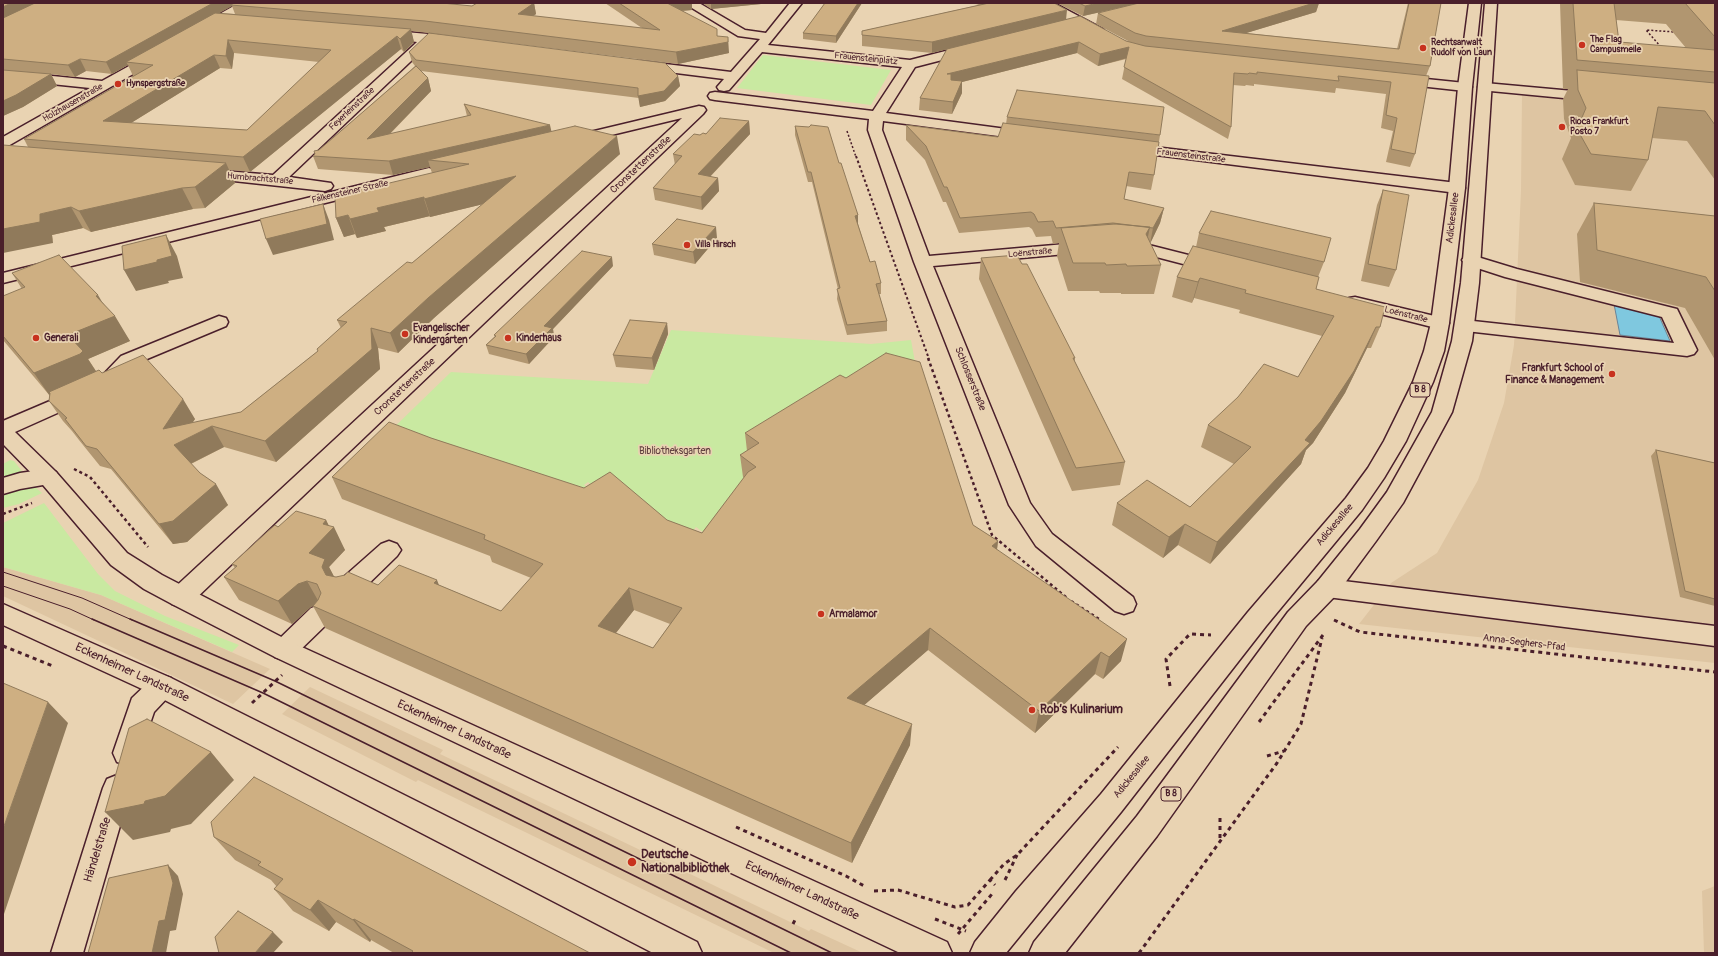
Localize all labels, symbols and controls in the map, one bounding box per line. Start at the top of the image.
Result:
place label: The Flag Campusmeile [1590,35,1641,56]
place label: Rechtsanwalt Rudolf von Laun [1431,38,1492,59]
marker: The Flag Campusmeile [1577,40,1587,50]
marker: Rechtsanwalt Rudolf von Laun [1418,43,1428,53]
street label: Frauensteinplatz [834,50,898,68]
marker: Hynspergstraße [113,79,123,89]
place label: Hynspergstraße [126,79,185,89]
street label: Holzhausenstraße [41,81,105,125]
street label: Feyerleinstraße [327,85,377,133]
place label: Rioca Frankfurt Posto 7 [1570,117,1628,138]
marker: Rioca Frankfurt Posto 7 [1557,122,1567,132]
street label: Cronstettenstraße [608,134,674,196]
street label: Frauensteinstraße [1156,146,1226,166]
street label: Humbrachtstraße [226,171,294,187]
street label: Falkensteiner Straße [311,178,389,206]
street label: Adickesallee [1444,192,1462,244]
marker: Villa Hirsch [682,240,692,250]
place label: Villa Hirsch [695,240,736,250]
street label: Loënstraße [1008,246,1052,260]
street label: Loënstraße [1383,304,1429,326]
place label: Evangelischer Kindergarten [413,322,470,346]
marker: Evangelischer Kindergarten [400,329,410,339]
place label: Generali [44,332,78,344]
place label: Kinderhaus [516,332,562,344]
marker: Generali [31,333,41,343]
marker: Kinderhaus [503,333,513,343]
street label: Schlosserstraße [952,345,988,413]
street label: Cronstettenstraße [372,356,438,418]
place label: Frankfurt School of Finance & Management [1505,362,1604,386]
marker: Frankfurt School of Finance & Management [1607,369,1617,379]
road number: B 8 [1410,383,1430,397]
park label: Bibliotheksgarten [639,445,711,457]
street label: Adickesallee [1314,502,1356,548]
place label: Armalamor [829,608,877,620]
marker: Armalamor [816,609,826,619]
street label: Anna-Seghers-Pfad [1482,632,1566,654]
street label: Eckenheimer Landstraße [73,640,191,706]
street label: Eckenheimer Landstraße [395,697,513,763]
place label: Rob’s Kulinarium [1040,703,1123,717]
marker: Rob’s Kulinarium [1027,705,1037,715]
street label: Adickesallee [1111,753,1153,801]
road number: B 8 [1161,787,1181,801]
street label: Händelstraße [81,816,115,884]
place label: Deutsche Nationalbibliothek [641,848,730,876]
marker: Deutsche Nationalbibliothek [626,856,638,868]
street label: Eckenheimer Landstraße [743,858,861,924]

